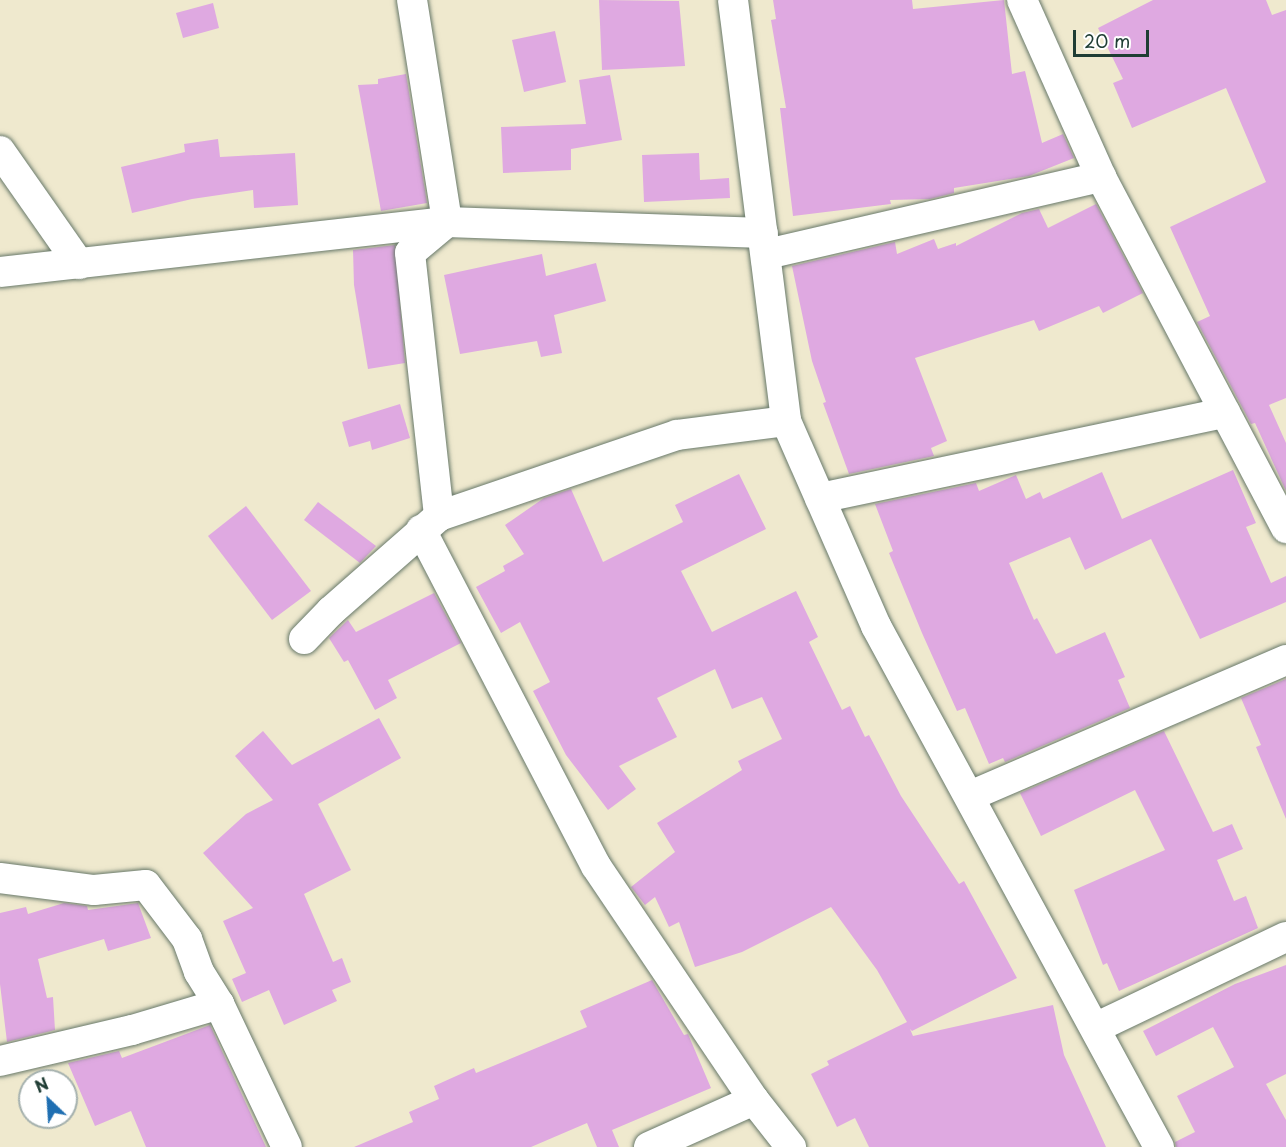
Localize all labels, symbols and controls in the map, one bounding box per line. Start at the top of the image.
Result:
scale bar [1076,18,1152,56]
text: 20 m [1084,27,1130,54]
north arrow [18,1069,78,1129]
text: N [30,1071,52,1098]

